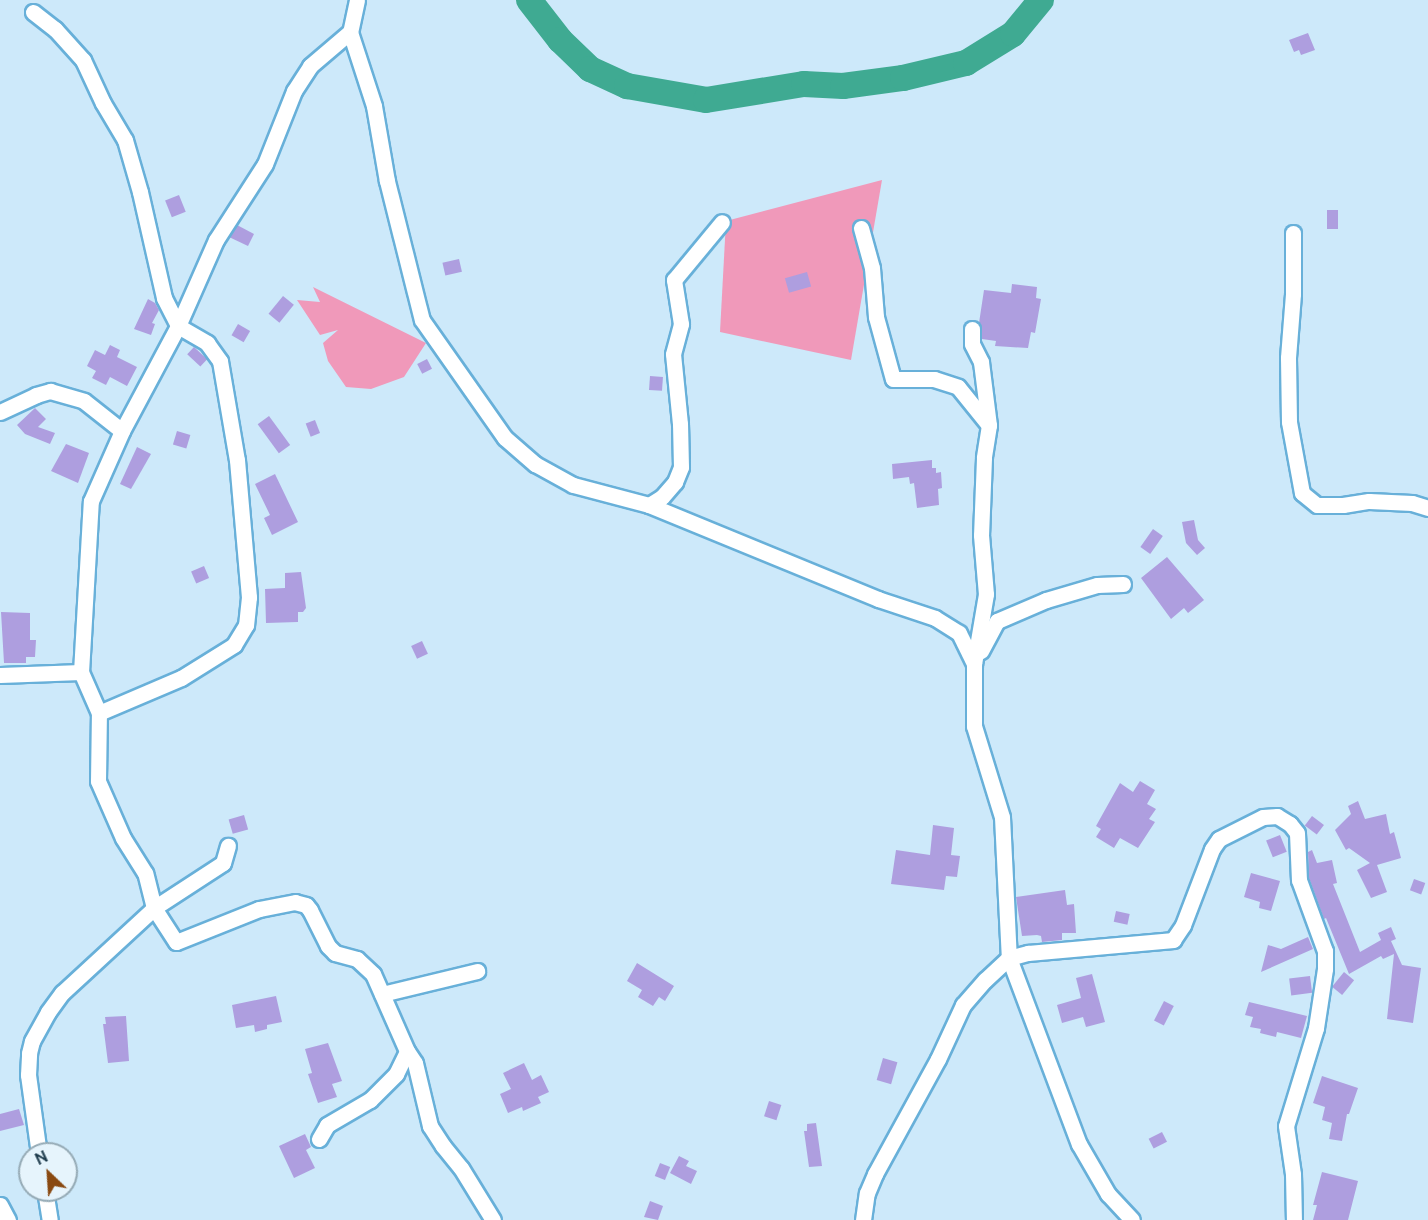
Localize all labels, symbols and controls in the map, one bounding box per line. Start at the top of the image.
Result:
north arrow [18,1142,78,1202]
text: N [32,1147,50,1168]

